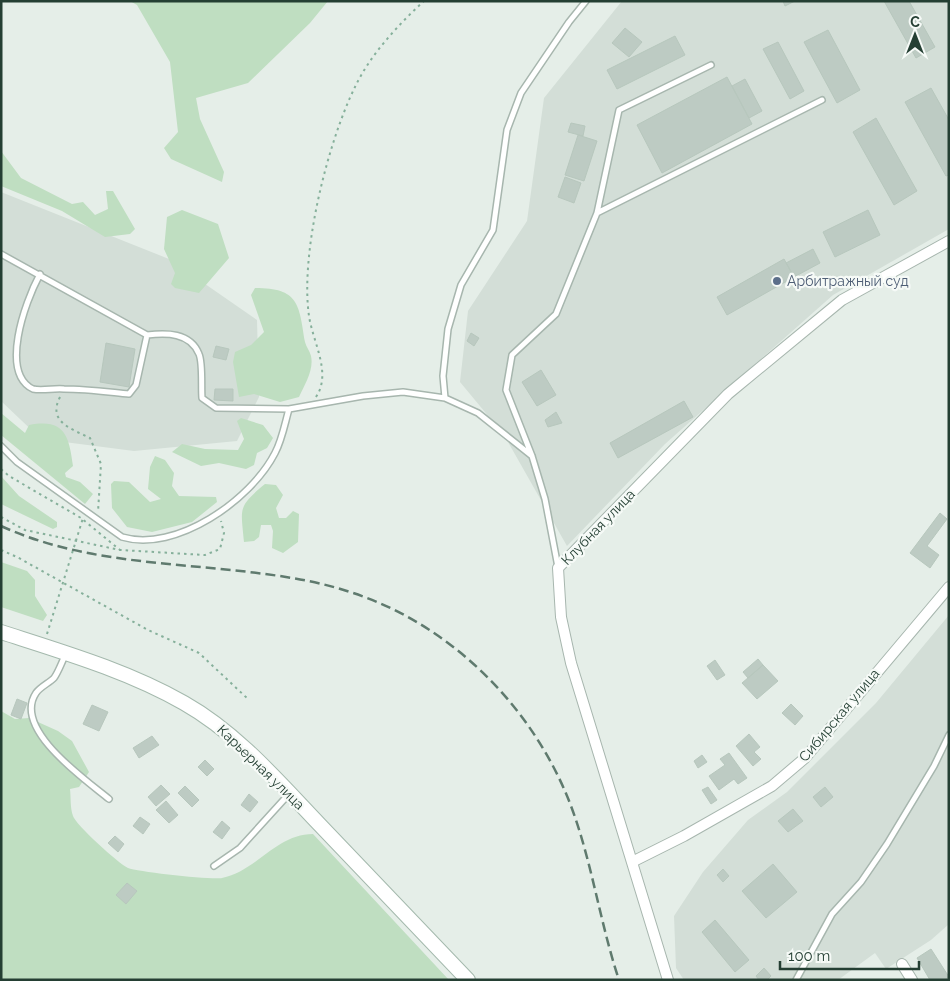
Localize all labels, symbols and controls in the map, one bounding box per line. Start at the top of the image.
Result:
north arrow [890,10,940,60]
text: С [910,14,920,30]
place label: Арбитражный суд [787,273,909,289]
marker: Арбитражный суд [771,275,783,287]
street label: Клубная улица [558,486,638,568]
street label: Сибирская улица [796,665,882,765]
street label: Карьерная улица [214,721,308,813]
scale bar [780,938,919,970]
text: 100 m [788,947,830,965]

